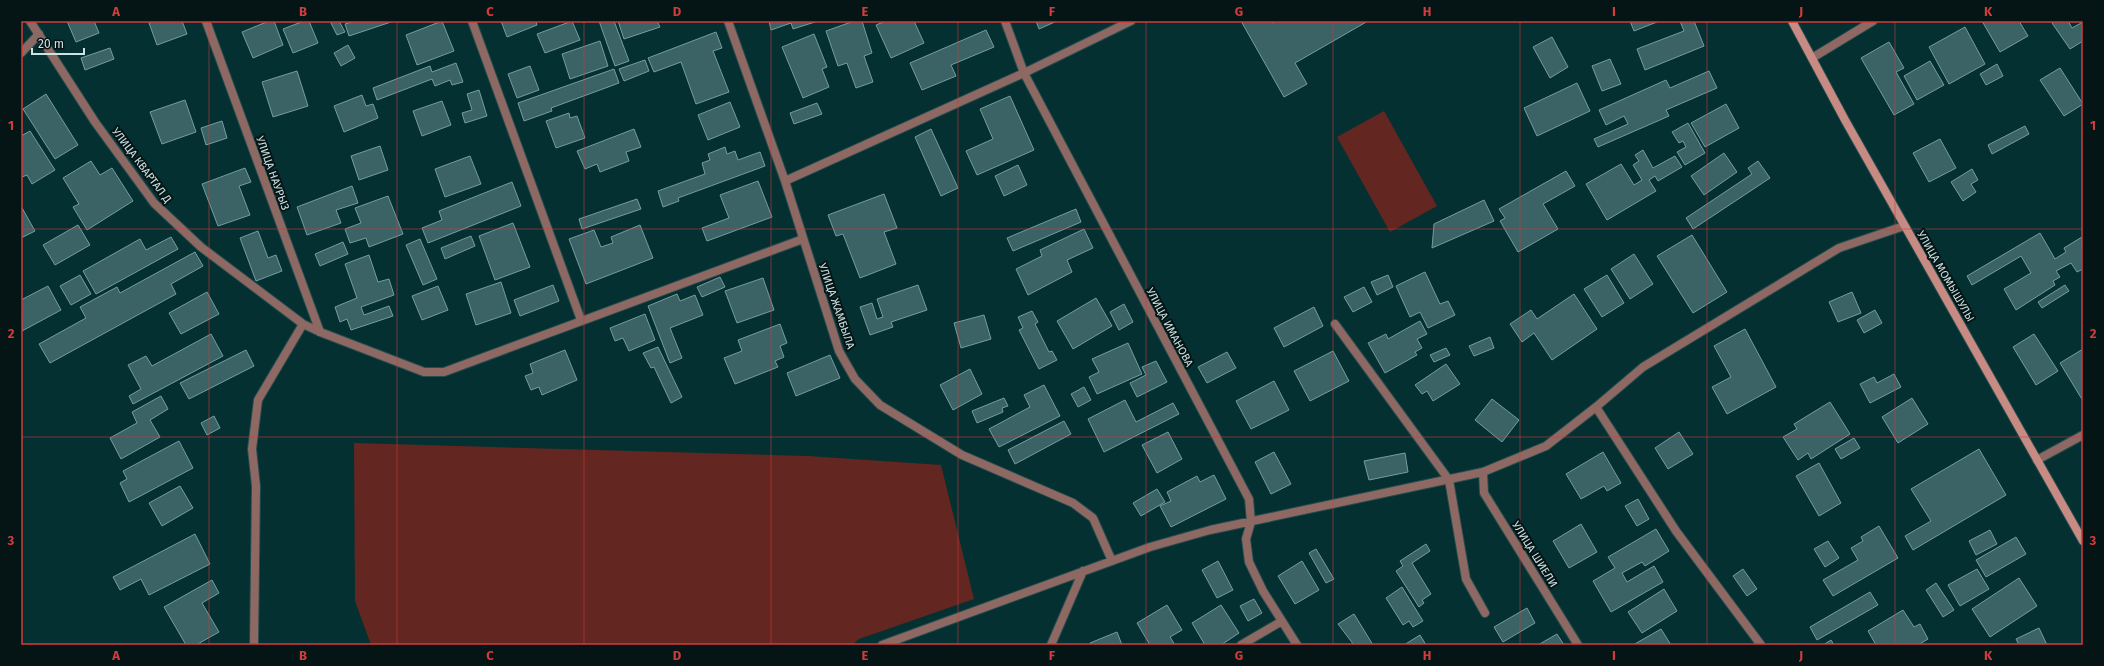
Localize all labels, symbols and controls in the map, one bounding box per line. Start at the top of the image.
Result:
text: A [111,4,120,19]
text: B [299,4,307,19]
text: C [486,4,494,19]
text: D [673,4,682,19]
text: E [862,4,869,19]
text: F [1049,4,1056,19]
text: G [1235,4,1243,19]
text: H [1423,4,1431,19]
text: I [1612,4,1616,19]
text: J [1798,4,1803,19]
text: K [1984,4,1993,19]
scale bar [32,30,84,56]
text: 20 m [38,37,64,51]
text: 1 [8,118,14,133]
text: 1 [2090,118,2096,133]
street label: УЛИЦА КВАРТАЛ Д [109,125,174,206]
street label: УЛИЦА НАУРЫЗ [253,134,292,212]
street label: УЛИЦА МОМЫШУЛЫ [1914,229,1977,324]
street label: УЛИЦА ЖАМБЫЛА [816,262,858,351]
street label: УЛИЦА ИМАНОВА [1143,286,1196,369]
text: 2 [8,326,15,341]
text: 2 [2090,326,2097,341]
street label: УЛИЦА ШИЕЛИ [1509,519,1560,590]
text: 3 [7,533,15,548]
text: 3 [2089,533,2097,548]
text: A [111,648,120,663]
text: B [299,648,307,663]
text: C [486,648,494,663]
text: D [673,648,682,663]
text: E [862,648,869,663]
text: F [1049,648,1056,663]
text: G [1235,648,1243,663]
text: H [1423,648,1431,663]
text: I [1612,648,1616,663]
text: J [1798,648,1803,663]
text: K [1984,648,1993,663]

